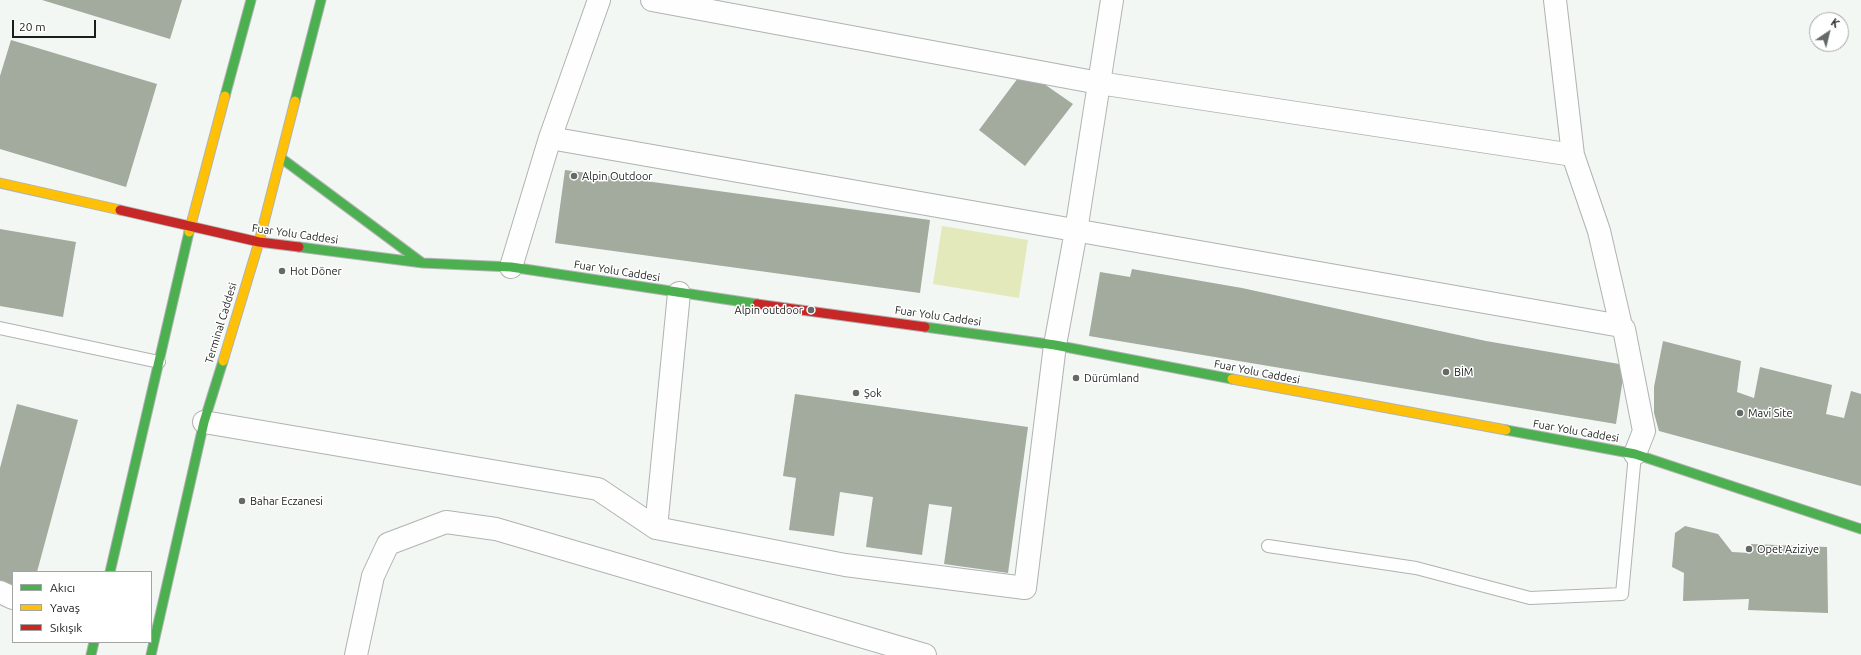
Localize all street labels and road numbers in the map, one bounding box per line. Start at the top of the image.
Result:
street label: Fuar Yolu Caddesi [251,221,339,247]
street label: Fuar Yolu Caddesi [573,258,661,284]
street label: Terminal Caddesi [202,281,240,365]
street label: Fuar Yolu Caddesi [894,303,982,329]
street label: Fuar Yolu Caddesi [1213,357,1301,387]
street label: Fuar Yolu Caddesi [1532,417,1620,445]

